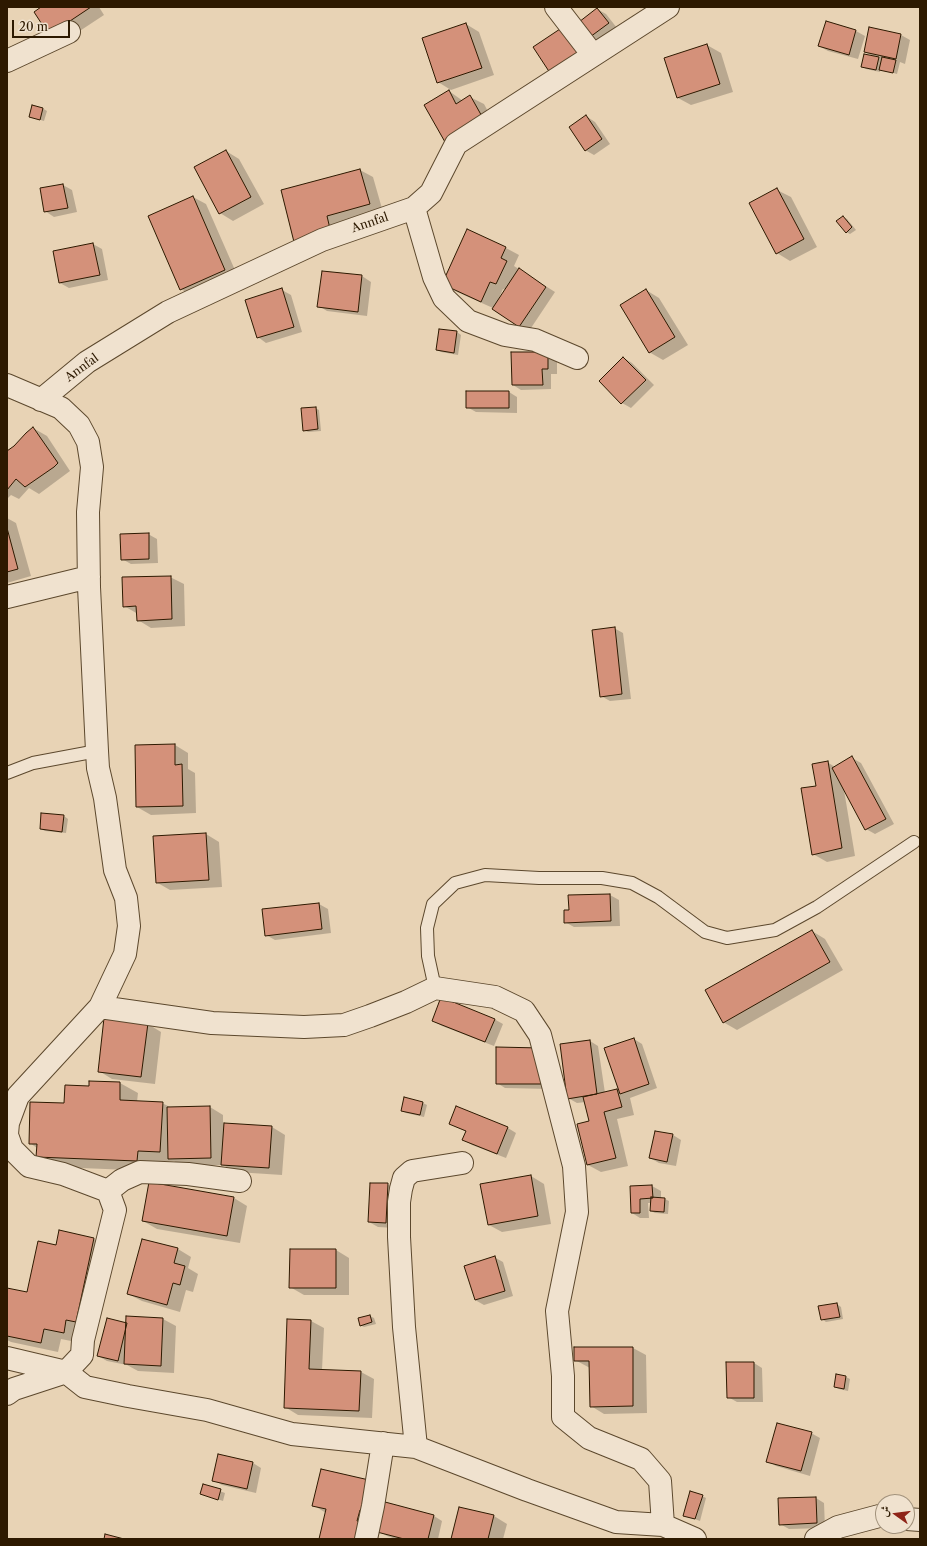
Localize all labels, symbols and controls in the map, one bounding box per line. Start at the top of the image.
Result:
scale bar [14,12,72,38]
text: 20 m [19,19,48,34]
street label: Annfal [350,210,390,236]
street label: Annfal [62,351,102,385]
north arrow [875,1494,915,1534]
text: ش [876,1504,892,1518]

